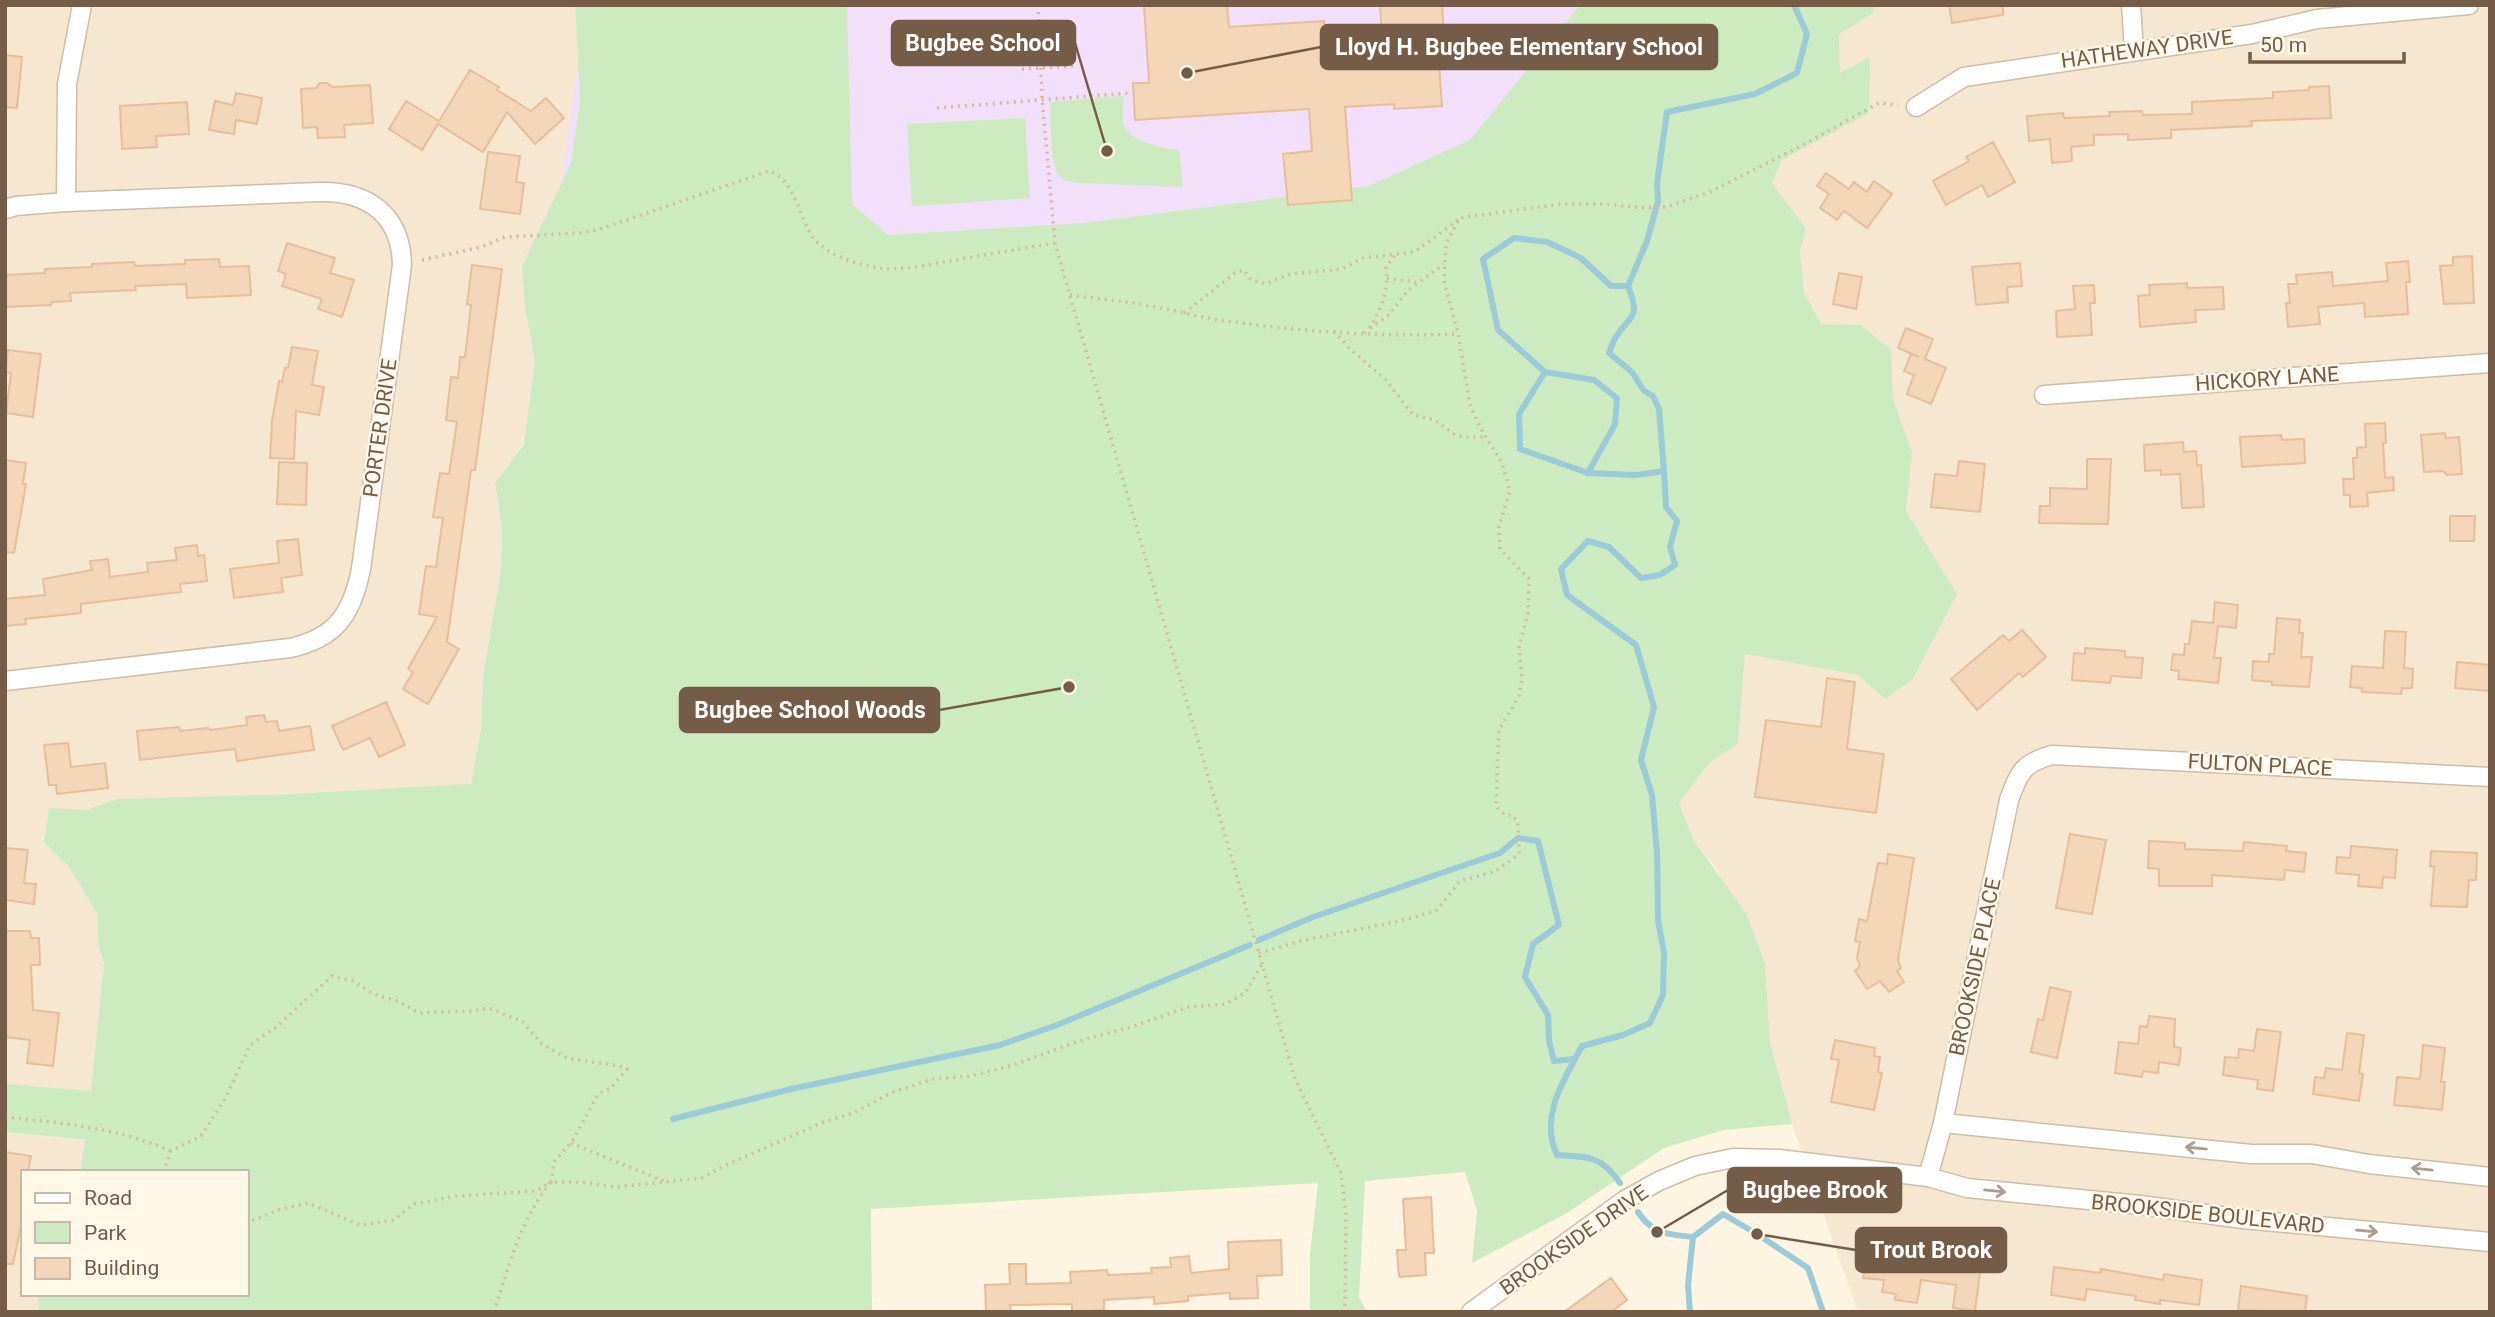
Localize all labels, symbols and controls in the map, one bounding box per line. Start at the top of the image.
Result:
callout: Bugbee School [892,21,1075,65]
scale bar [2250,21,2404,65]
callout: Lloyd H. Bugbee Elementary School [1321,25,1717,69]
street label: HATHEWAY DRIVE [2059,25,2235,73]
text: Bugbee School [905,30,1061,57]
text: 50 m [2260,33,2307,57]
text: Lloyd H. Bugbee Elementary School [1335,34,1703,61]
street label: PORTER DRIVE [358,357,402,499]
street label: HICKORY LANE [2194,362,2340,396]
callout: Bugbee School Woods [680,688,939,732]
text: Bugbee School Woods [694,697,926,724]
street label: FULTON PLACE [2187,749,2333,781]
street label: BROOKSIDE PLACE [1944,876,2006,1058]
one-way arrow [2185,1141,2208,1154]
one-way arrow [2411,1163,2434,1176]
callout: Bugbee Brook [1728,1168,1901,1212]
legend [21,1170,248,1296]
text: Bugbee Brook [1742,1177,1888,1204]
street label: BROOKSIDE DRIVE [1495,1180,1653,1300]
one-way arrow [1983,1184,2006,1197]
text: Road [84,1186,132,1210]
street label: BROOKSIDE BOULEVARD [2090,1190,2326,1238]
text: Park [84,1221,127,1245]
one-way arrow [2356,1225,2378,1238]
callout: Trout Brook [1856,1228,2006,1272]
text: Trout Brook [1870,1237,1993,1264]
text: Building [84,1256,159,1280]

